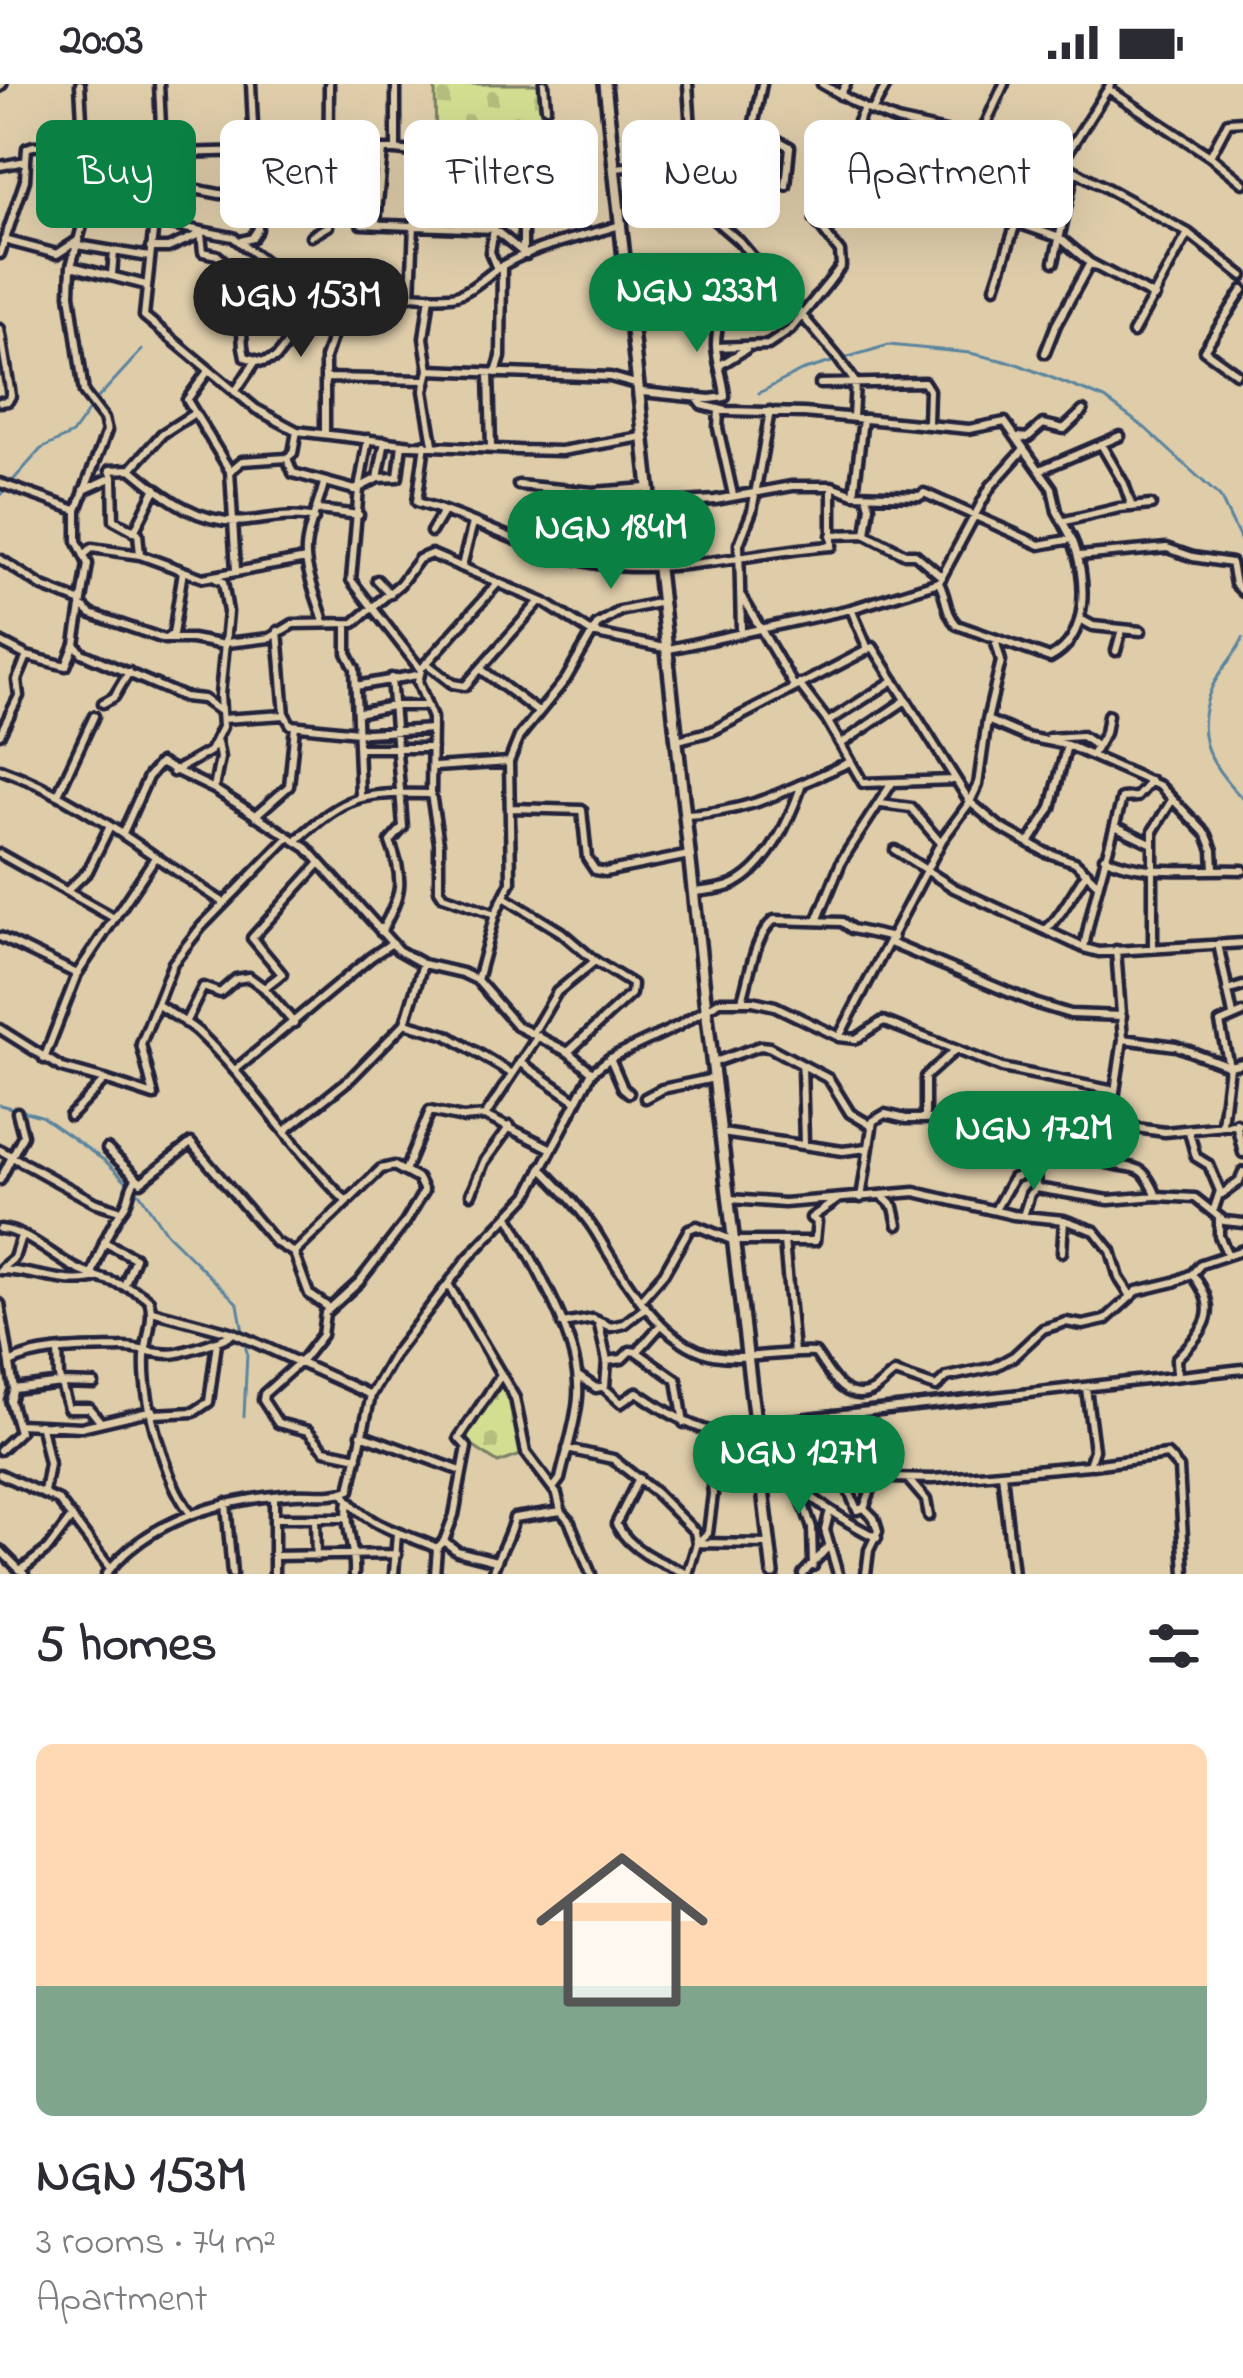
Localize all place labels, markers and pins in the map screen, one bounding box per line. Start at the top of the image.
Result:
pin: NGN 233M [573,253,821,355]
pin: NGN 153M [177,258,425,360]
pin: NGN 184M [487,490,735,592]
pin: NGN 172M [910,1091,1158,1193]
pin: NGN 127M [675,1415,923,1517]

